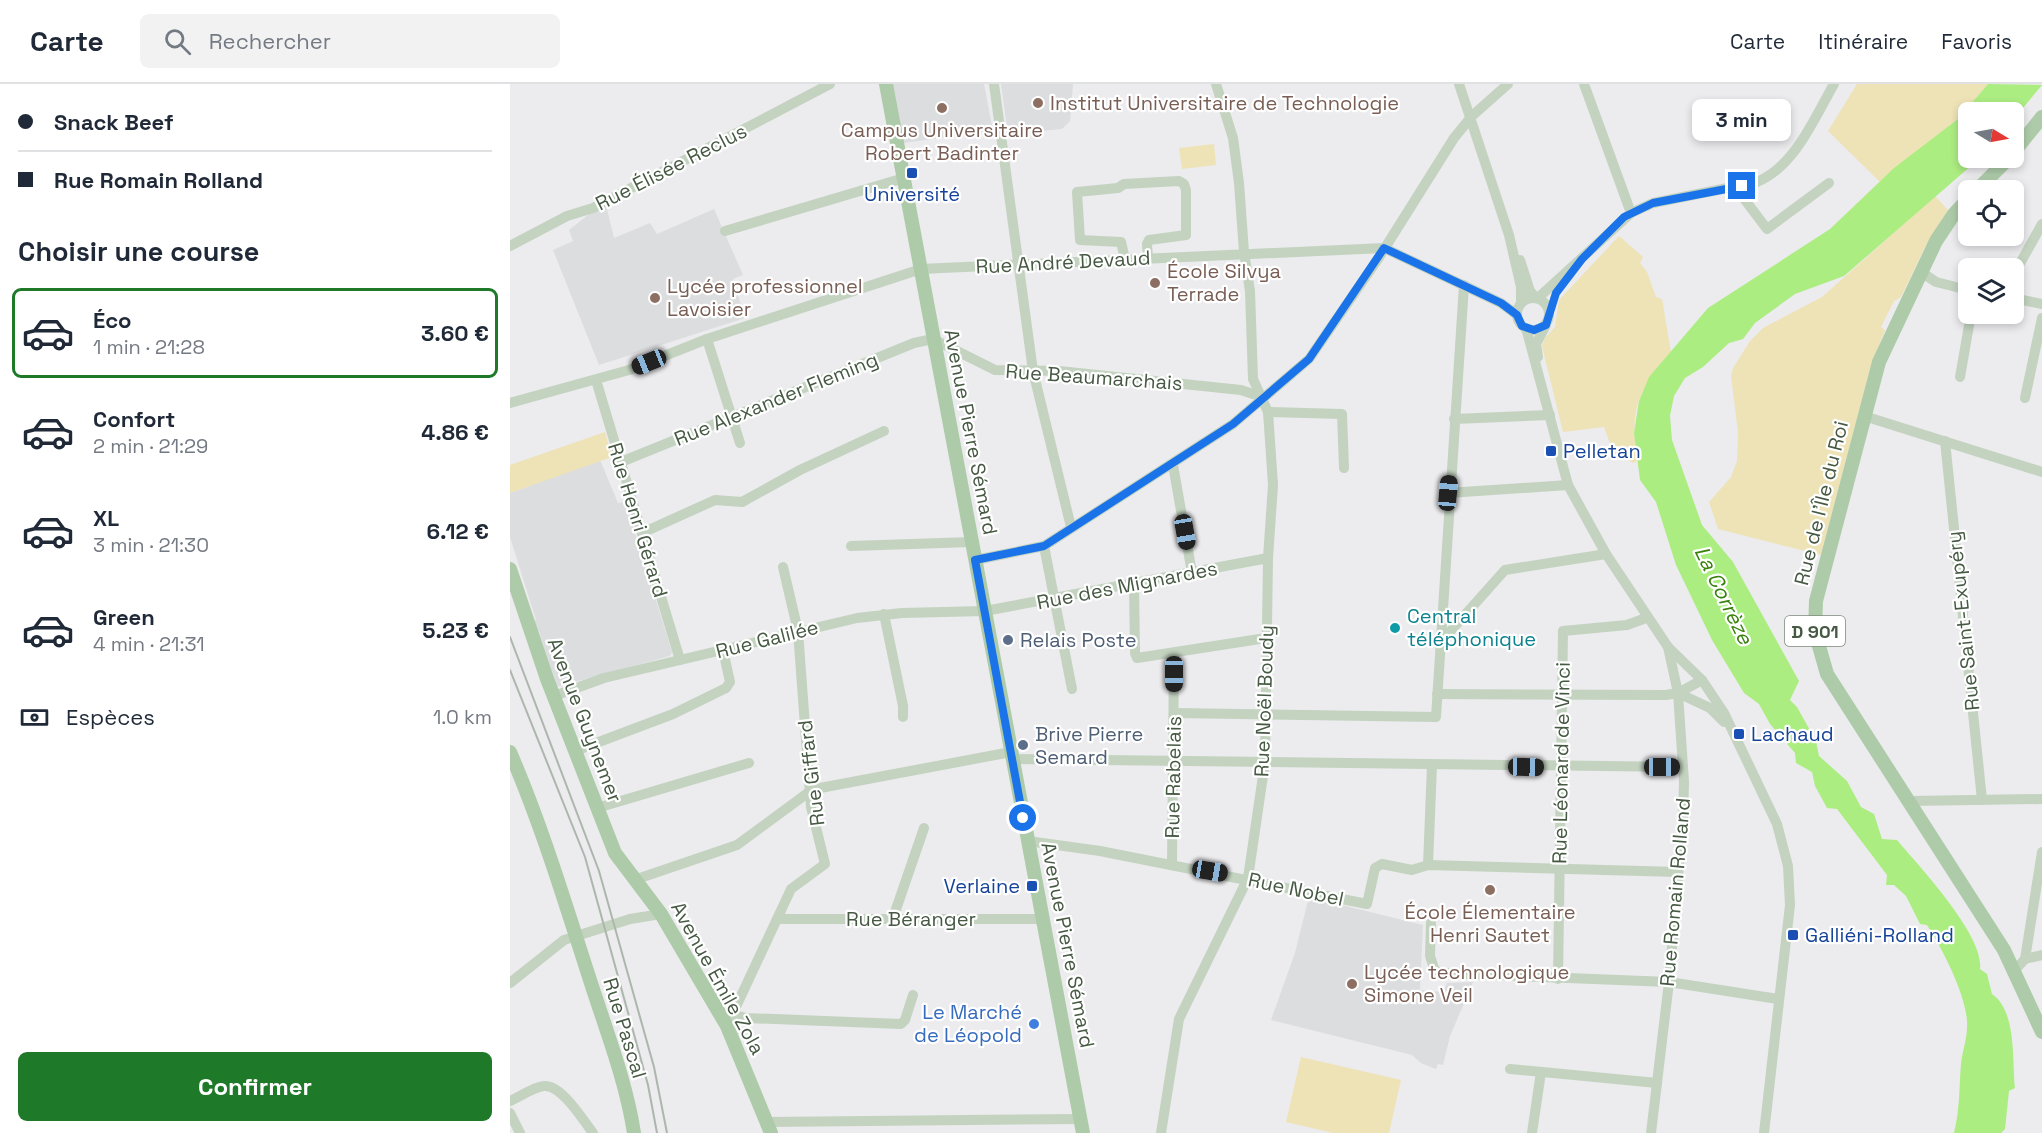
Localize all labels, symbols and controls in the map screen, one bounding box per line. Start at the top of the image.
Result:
search box [140,14,560,68]
text: Carte [30,23,104,59]
icon: search [161,25,194,58]
text: Rechercher [209,27,331,55]
text: Carte [1730,28,1785,55]
text: Itinéraire [1818,28,1908,55]
text: Favoris [1941,28,2012,55]
place label: Institut Universitaire de Technologie [1050,90,1399,116]
marker: Institut Universitaire de Technologie [1031,96,1045,110]
callout: 3 min [1692,99,1792,141]
marker: Campus Universitaire Robert Badinter [935,101,949,115]
north arrow [1958,102,2024,168]
map controls [1958,102,2024,324]
text: 3 min [1716,107,1767,133]
text: Snack Beef [54,108,174,136]
place label: Campus Universitaire Robert Badinter [841,117,1043,166]
street label: Rue Élisée Reclus [591,118,751,216]
text: Rue Romain Rolland [54,166,263,194]
marker: Université [905,166,919,180]
route end [1728,172,1755,199]
button: locate [1958,180,2024,246]
place label: Université [864,181,960,207]
text: Choisir une course [18,234,259,269]
street label: Rue André Devaud [975,244,1151,280]
place label: École Silvya Terrade [1167,258,1281,307]
button: layers [1958,258,2024,324]
place label: Lycée professionnel Lavoisier [667,273,863,322]
marker: École Silvya Terrade [1148,276,1162,290]
marker: Lycée professionnel Lavoisier [648,291,662,305]
icon: car [21,306,75,360]
text: Éco [93,306,132,334]
text: 3.60 € [421,319,489,347]
street label: Avenue Pierre Sémard [938,327,1004,537]
text: 1 min · 21:28 [93,334,205,360]
street label: Rue Alexander Fleming [670,346,882,452]
car [629,347,669,377]
street label: Rue Beaumarchais [1005,358,1183,396]
icon: car [21,405,75,459]
text: Confort [93,405,175,433]
text: 4.86 € [421,418,489,446]
street label: Rue de l'Île du Roi [1788,418,1854,588]
text: 2 min · 21:29 [93,433,208,459]
place label: Pelletan [1563,438,1641,464]
street label: Rue Henri Gérard [602,439,674,601]
marker: Pelletan [1544,444,1558,458]
car [1437,474,1459,512]
icon: car [21,504,75,558]
text: XL [93,504,119,532]
car [1173,513,1197,551]
text: 6.12 € [427,517,489,545]
street label: Rue Saint-Exupéry [1941,530,1985,712]
text: 3 min · 21:30 [93,532,209,558]
water label: La Corrèze [1689,541,1760,650]
street label: Rue des Mignardes [1034,555,1220,615]
icon: car [21,603,75,657]
text: Green [93,603,155,631]
place label: Central téléphonique [1407,603,1536,652]
street label: Rue Galilée [713,614,821,664]
text: 5.23 € [422,616,489,644]
road number: D 901 [1785,616,1845,646]
marker: Central téléphonique [1388,621,1402,635]
street label: Rue Noël Boudy [1248,624,1280,778]
place label: Relais Poste [1020,627,1137,653]
text: 4 min · 21:31 [93,631,205,657]
marker: Relais Poste [1001,633,1015,647]
street label: Avenue Guynemer [542,634,628,806]
car [1165,656,1183,692]
street label: Rue Léonard de Vinci [1546,662,1576,864]
icon: cash [18,701,51,734]
text: Espèces [66,703,155,731]
text: 1.0 km [433,704,492,730]
street label: Rue Rabelais [1159,716,1187,838]
street label: Rue Giffard [792,719,830,827]
place label: Brive Pierre Semard [1035,721,1143,770]
place label: Lachaud [1751,721,1834,747]
marker: Lachaud [1732,727,1746,741]
marker: Brive Pierre Semard [1016,738,1030,752]
car [1508,758,1544,776]
car [1644,758,1680,776]
street label: Rue Romain Rolland [1654,797,1696,987]
route start [1009,804,1036,831]
street label: Avenue Pierre Sémard [1035,840,1101,1050]
car [1191,859,1229,883]
street label: Rue Nobel [1246,866,1346,912]
place label: Verlaine [944,873,1020,899]
marker: Verlaine [1025,879,1039,893]
marker: École Élementaire Henri Sautet [1483,883,1497,897]
street label: Avenue Émile Zola [665,897,771,1059]
place label: École Élementaire Henri Sautet [1404,899,1576,948]
street label: Rue Béranger [846,906,976,932]
place label: Galliéni-Rolland [1805,922,1954,948]
marker: Galliéni-Rolland [1786,928,1800,942]
place label: Lycée technologique Simone Veil [1364,959,1569,1008]
street label: Rue Pascal [597,974,653,1082]
marker: Lycée technologique Simone Veil [1345,977,1359,991]
place label: Le Marché de Léopold [914,999,1022,1048]
marker: Le Marché de Léopold [1027,1017,1041,1031]
button: Confirmer [18,1052,492,1121]

